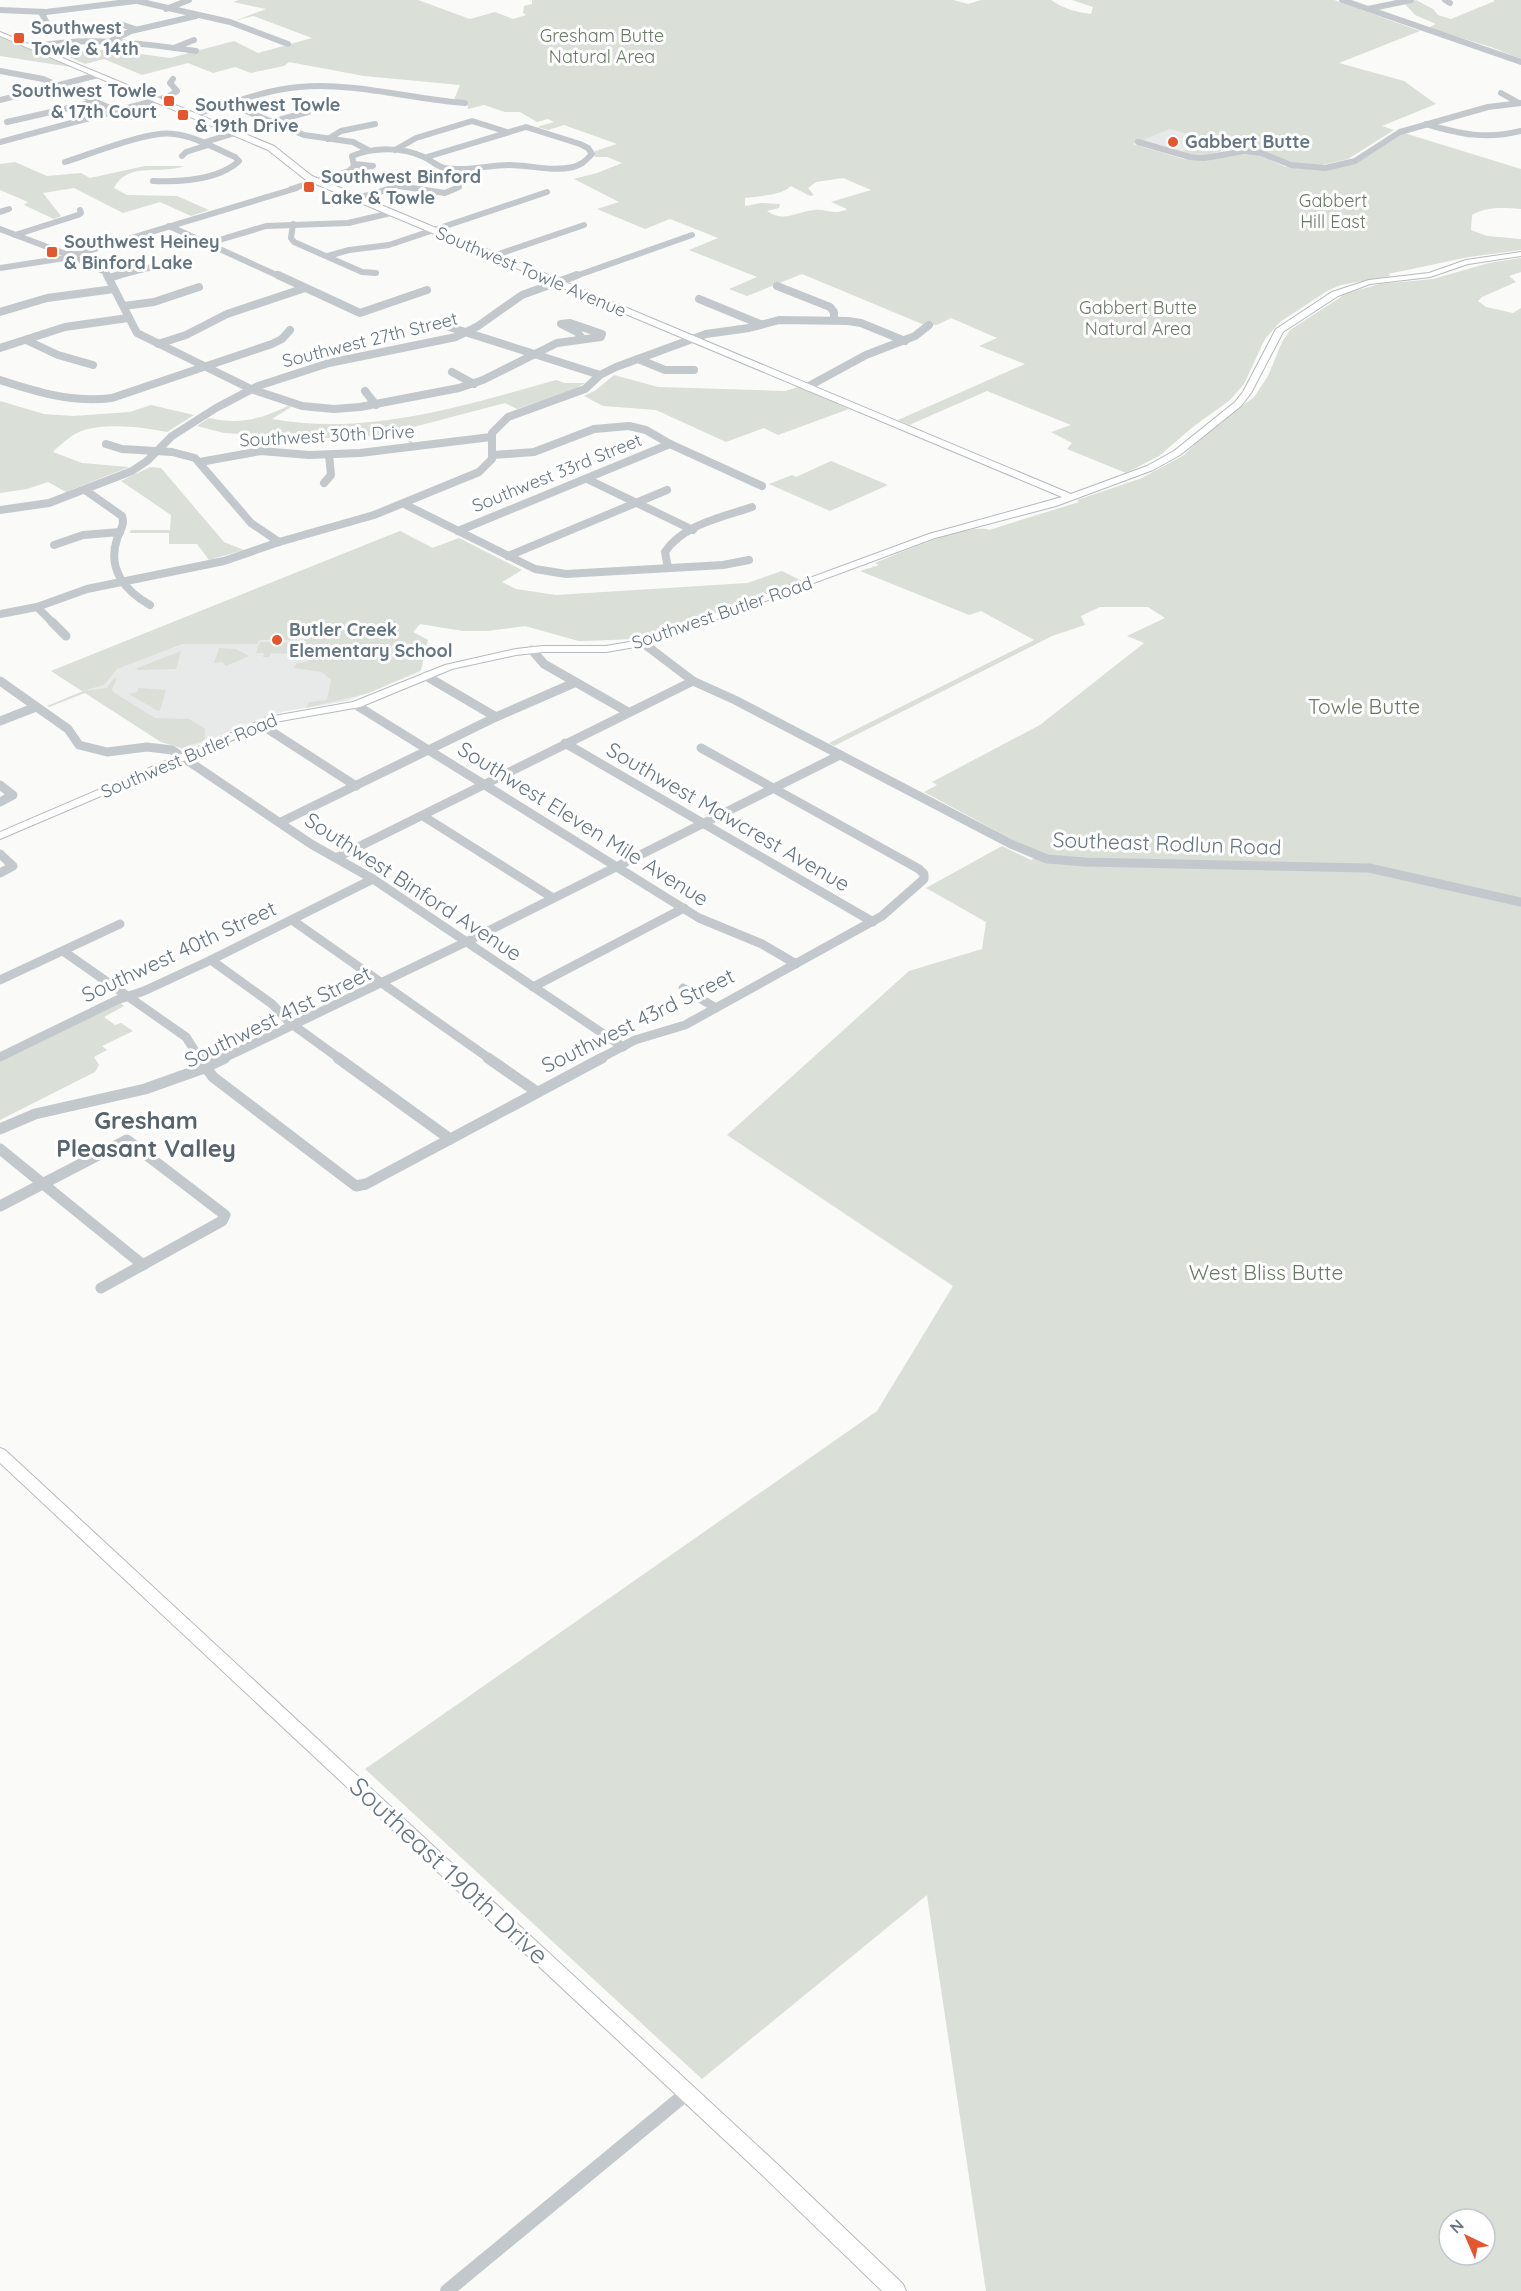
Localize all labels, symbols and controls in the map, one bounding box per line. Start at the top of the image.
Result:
place label: Southwest Towle & 14th [31,16,139,60]
park label: Gresham Butte Natural Area [540,24,664,68]
marker: Southwest Towle & 14th [12,31,26,45]
place label: Southwest Towle & 17th Court [12,79,157,123]
place label: Southwest Towle & 19th Drive [195,93,340,137]
marker: Southwest Towle & 17th Court [162,94,176,108]
marker: Southwest Towle & 19th Drive [176,108,190,122]
place label: Gabbert Butte [1185,130,1310,153]
marker: Gabbert Butte [1166,135,1180,149]
place label: Southwest Binford Lake & Towle [321,165,481,209]
marker: Southwest Binford Lake & Towle [302,180,316,194]
park label: Gabbert Hill East [1299,189,1367,233]
street label: Southwest Towle Avenue [433,221,630,322]
place label: Southwest Heiney & Binford Lake [64,230,220,274]
marker: Southwest Heiney & Binford Lake [45,245,59,259]
park label: Gabbert Butte Natural Area [1079,296,1197,340]
street label: Southwest 27th Street [280,307,460,372]
street label: Southwest 30th Drive [239,419,415,452]
street label: Southwest 33rd Street [469,428,645,517]
street label: Southwest Butler Road [629,571,815,654]
place label: Butler Creek Elementary School [289,618,453,662]
marker: Butler Creek Elementary School [270,633,284,647]
park label: Towle Butte [1308,693,1420,719]
street label: Southwest Butler Road [97,708,280,803]
street label: Southwest Eleven Mile Avenue [453,735,714,911]
street label: Southwest Mawcrest Avenue [602,736,855,897]
street label: Southwest Binford Avenue [300,806,527,966]
street label: Southeast Rodlun Road [1052,826,1282,860]
street label: Southwest 40th Street [77,895,280,1008]
street label: Southwest 41st Street [180,960,375,1073]
street label: Southwest 43rd Street [537,962,738,1078]
district label: Gresham Pleasant Valley [56,1105,236,1163]
park label: West Bliss Butte [1189,1259,1343,1285]
street label: Southeast 190th Drive [343,1770,556,1971]
north arrow [1437,2207,1497,2267]
text: N [1445,2215,1468,2237]

